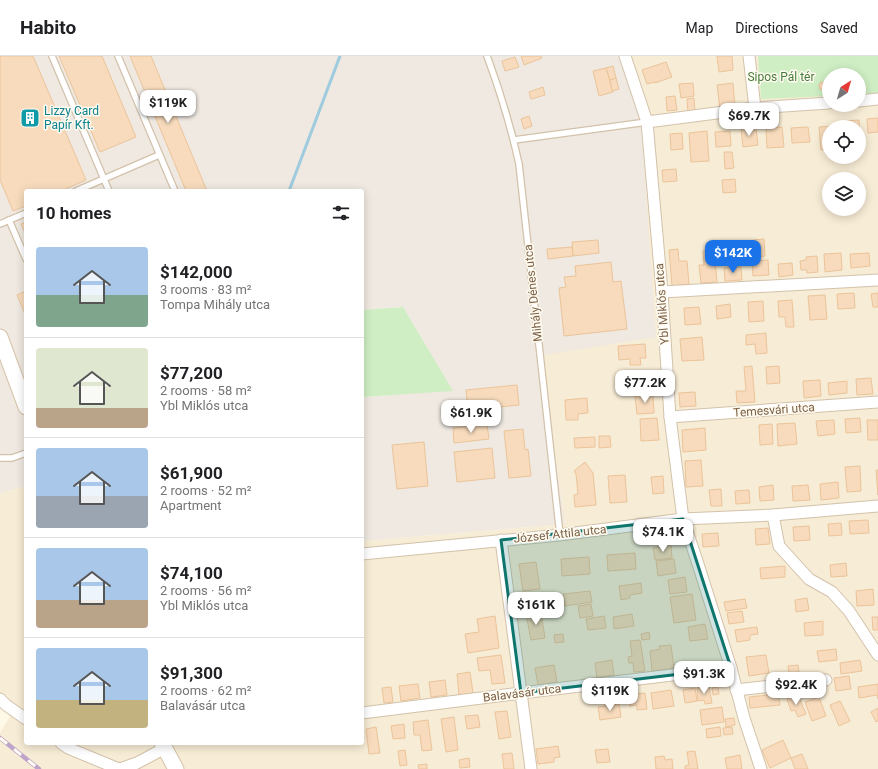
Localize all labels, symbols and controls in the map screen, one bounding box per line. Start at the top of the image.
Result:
text: Habito [20,16,76,39]
text: Map [686,20,713,36]
text: Directions [735,20,798,36]
text: Saved [820,20,858,36]
north arrow [822,68,866,112]
map controls [822,68,866,216]
park label: Sipos Pál tér [747,70,815,84]
pin: $119K [140,90,196,124]
text: $119K [149,95,187,110]
pin: $69.7K [716,103,782,137]
place label: Lizzy Card Papír Kft. [44,104,99,132]
building icon: Lizzy Card Papír Kft. [19,107,41,129]
text: $69.7K [728,108,770,123]
button: locate [822,120,866,164]
button: layers [822,172,866,216]
icon: filters [330,202,352,224]
text: 10 homes [36,203,112,223]
pin: $142K [705,240,761,274]
street label: Mihály Dénes utca [521,244,545,342]
text: $142K [714,245,752,260]
text: $142,000 [160,262,232,282]
icon: home [68,263,116,311]
street label: Ybl Miklós utca [652,263,672,345]
text: 3 rooms · 83 m² [160,282,252,297]
text: Tompa Mihály utca [160,297,270,312]
text: $77,200 [160,363,223,383]
icon: home [68,364,116,412]
pin: $77.2K [612,370,678,404]
text: $77.2K [624,375,666,390]
text: 2 rooms · 58 m² [160,383,252,398]
text: Ybl Miklós utca [160,398,248,413]
pin: $61.9K [438,400,504,434]
street label: Temesvári utca [733,400,815,420]
text: $61.9K [450,405,492,420]
text: $61,900 [160,463,223,483]
icon: home [68,464,116,512]
text: 2 rooms · 52 m² [160,483,252,498]
text: Apartment [160,498,222,513]
pin: $74.1K [630,519,696,553]
street label: József Attila utca [513,522,607,546]
text: $74.1K [642,524,684,539]
text: $74,100 [160,563,223,583]
icon: home [68,564,116,612]
text: 2 rooms · 56 m² [160,583,252,598]
pin: $161K [508,592,564,626]
text: $161K [517,597,555,612]
text: Ybl Miklós utca [160,598,248,613]
pin: $91.3K [671,661,737,695]
text: $91,300 [160,663,223,683]
icon: home [68,664,116,712]
text: $91.3K [683,666,725,681]
pin: $92.4K [763,672,829,706]
text: $92.4K [775,677,817,692]
pin: $119K [582,678,638,712]
street label: Balavásár utca [482,681,562,705]
text: 2 rooms · 62 m² [160,683,252,698]
text: $119K [591,683,629,698]
text: Balavásár utca [160,698,245,713]

